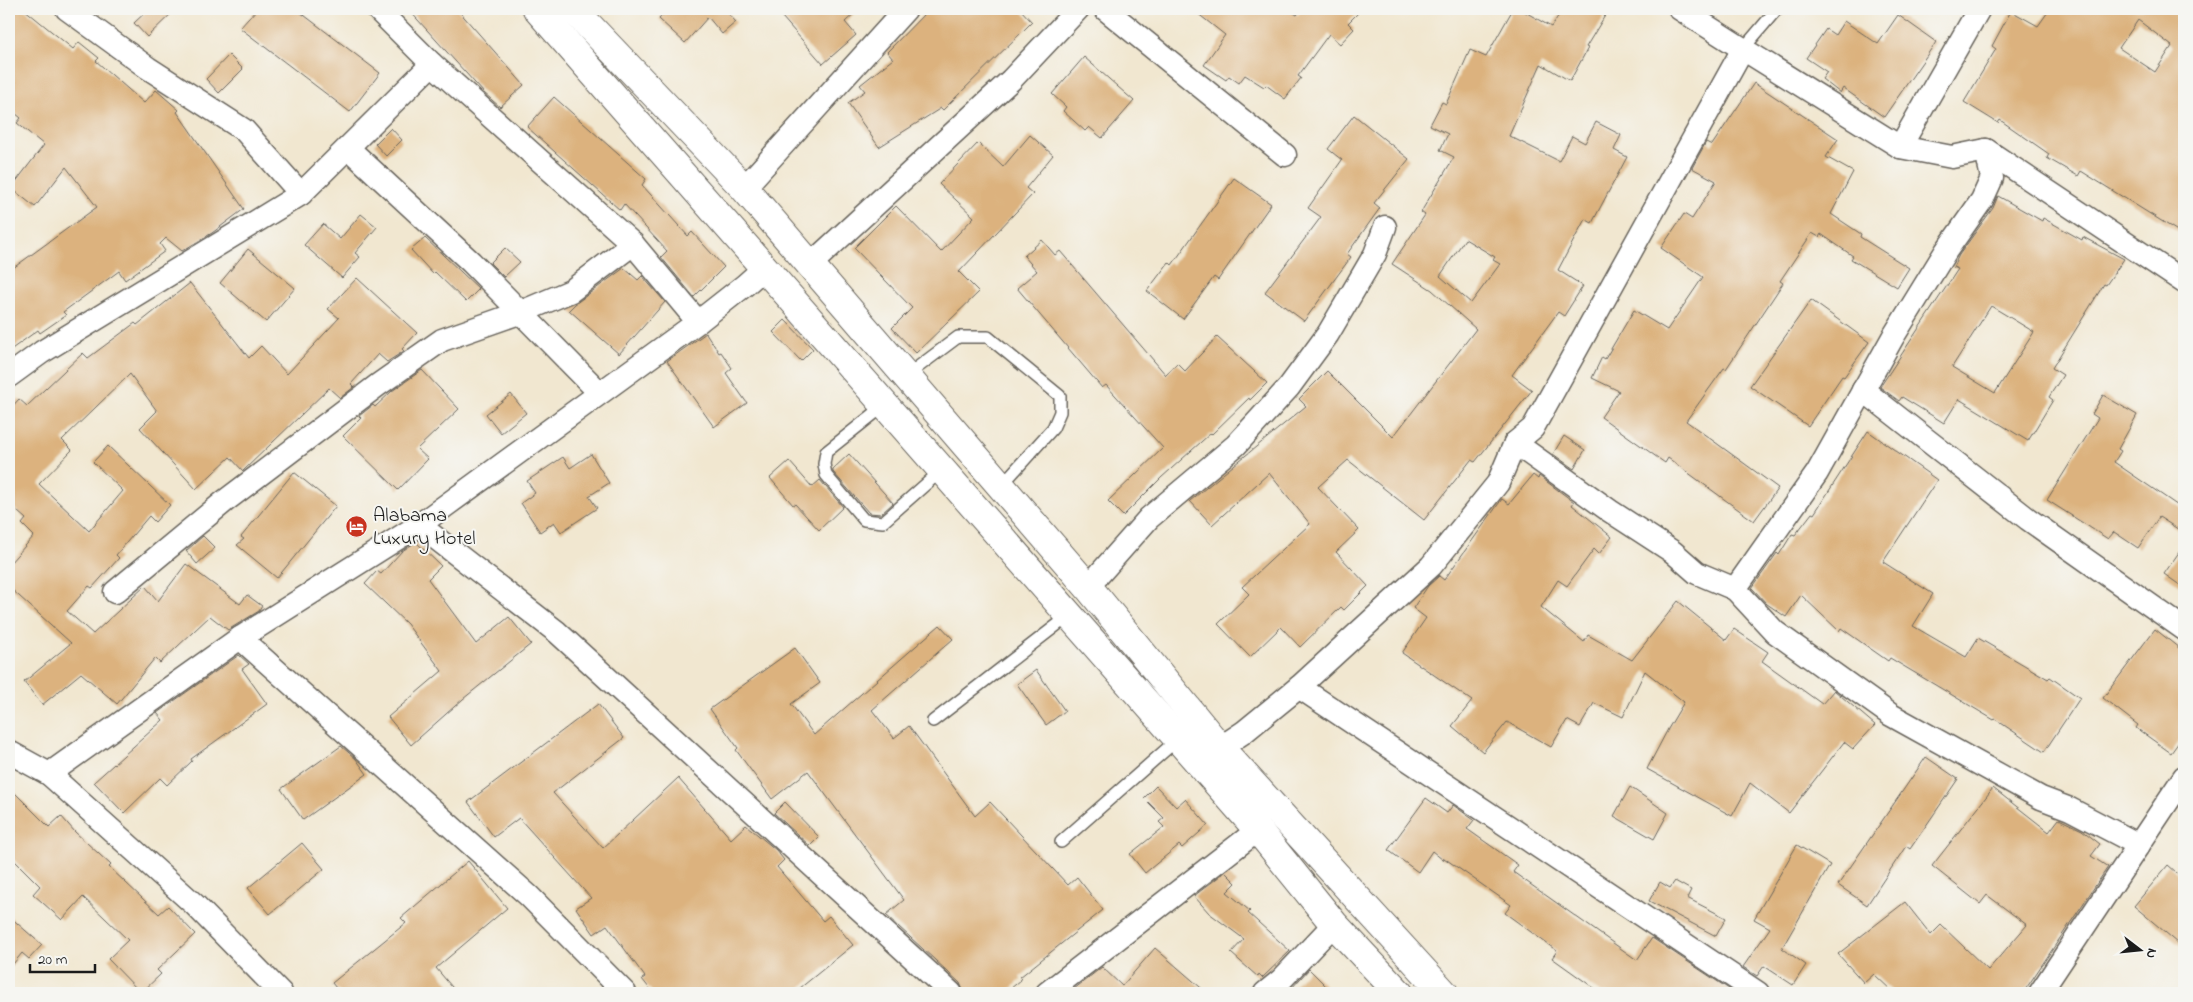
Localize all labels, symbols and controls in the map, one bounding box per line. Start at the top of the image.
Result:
place label: Alabama Luxury Hotel [373,502,476,554]
hotel icon: Alabama Luxury Hotel [345,514,369,538]
north arrow [2116,924,2166,974]
scale bar [30,942,95,974]
text: N [2140,946,2162,961]
text: 20 m [38,949,68,971]

